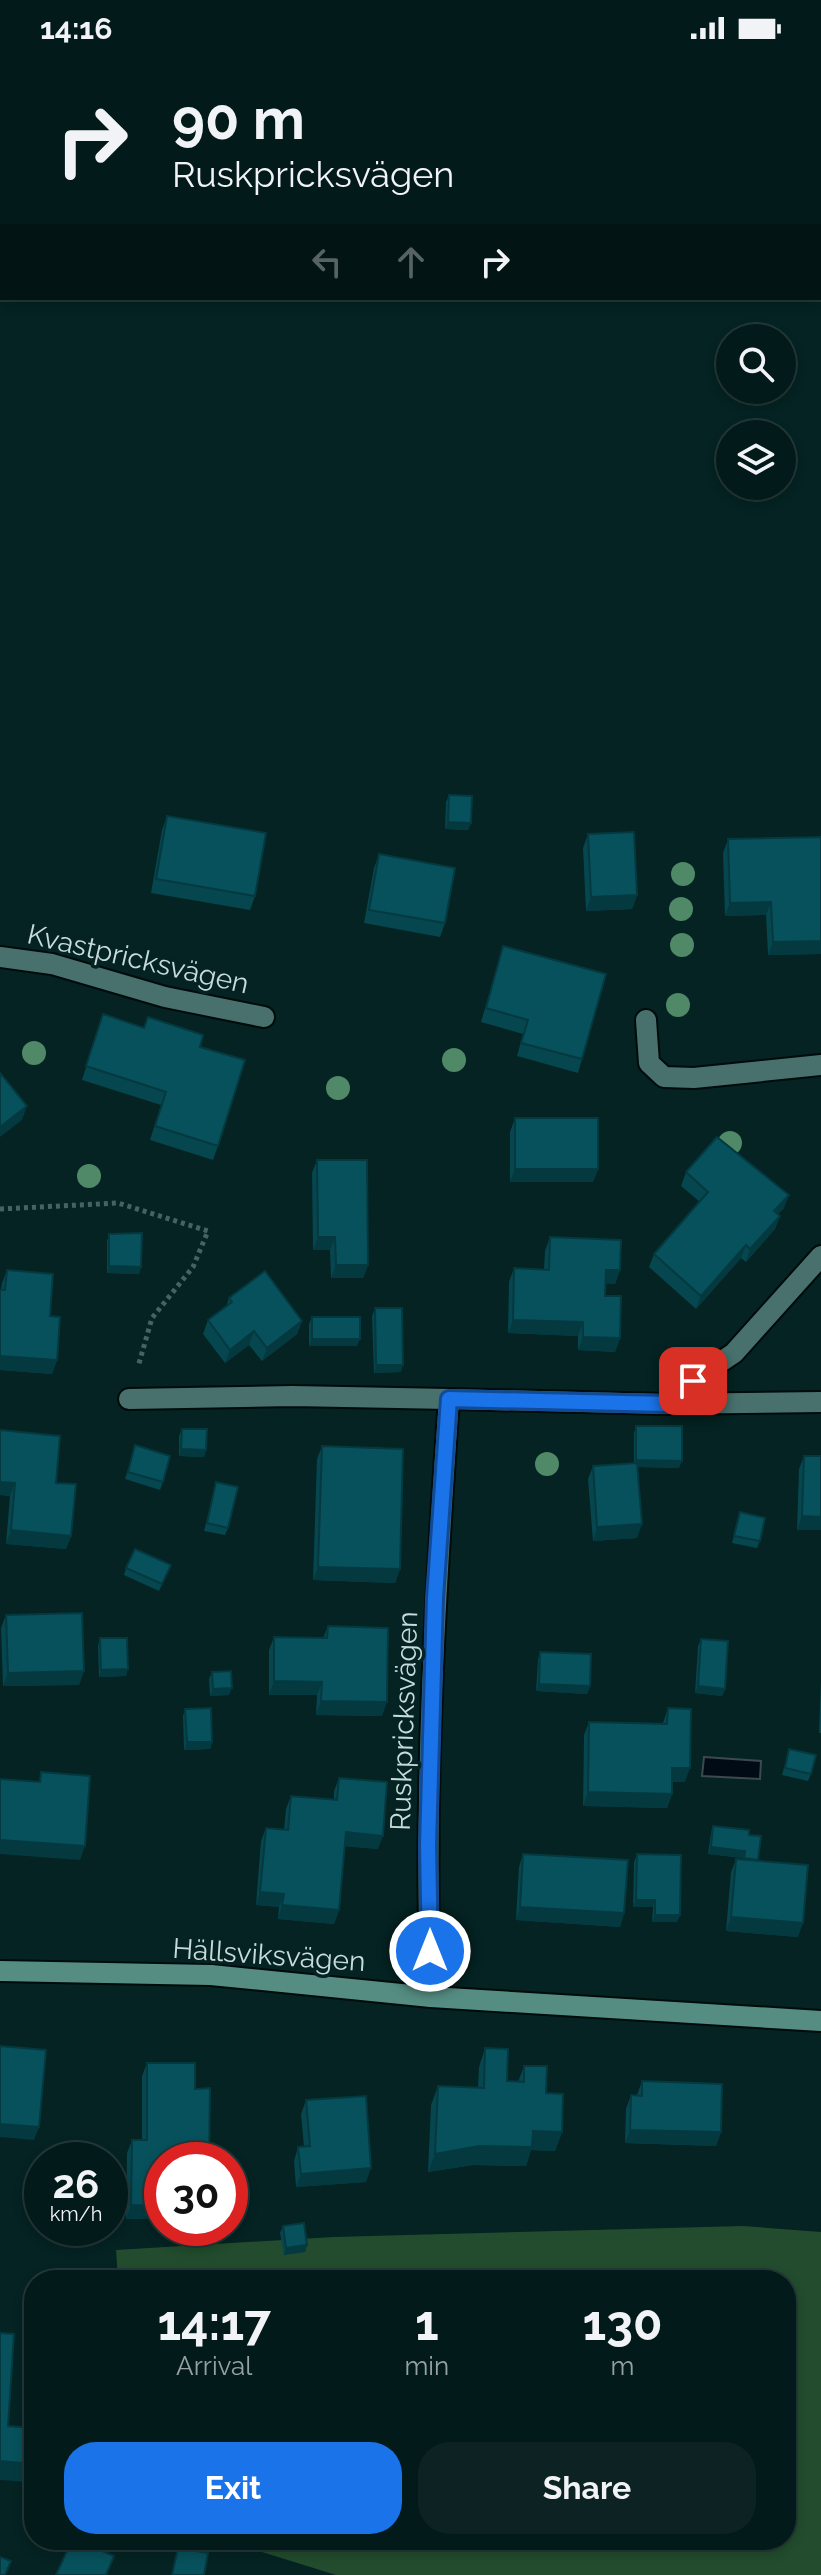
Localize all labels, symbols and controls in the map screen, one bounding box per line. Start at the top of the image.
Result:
text: 14:16 [40,11,112,46]
text: 90 m [172,86,305,152]
icon: right [40,88,144,192]
text: Ruskpricksvägen [172,153,454,195]
icon: left [305,240,349,284]
icon: ahead [389,240,433,284]
icon: right [473,240,517,284]
map controls [716,324,796,500]
button: search [716,324,796,404]
button: layers [716,420,796,500]
street label: Kvastpricksvägen [24,917,252,1001]
pin [659,1347,727,1415]
icon: arrive [671,1359,715,1403]
street label: Ruskpricksvägen [384,1611,424,1831]
position arrow [388,1909,472,1993]
street label: Hällsviksvägen [171,1932,367,1978]
speed limit sign: 30 [144,2142,248,2246]
text: 26 [53,2160,99,2207]
text: km/h [50,2202,102,2226]
text: 14:17 [157,2295,271,2351]
text: 1 [415,2295,439,2351]
text: 130 [583,2295,663,2351]
text: Arrival [176,2351,252,2381]
text: min [404,2351,449,2381]
text: m [611,2351,635,2381]
button: Exit [64,2442,402,2534]
button: Share [418,2442,756,2534]

